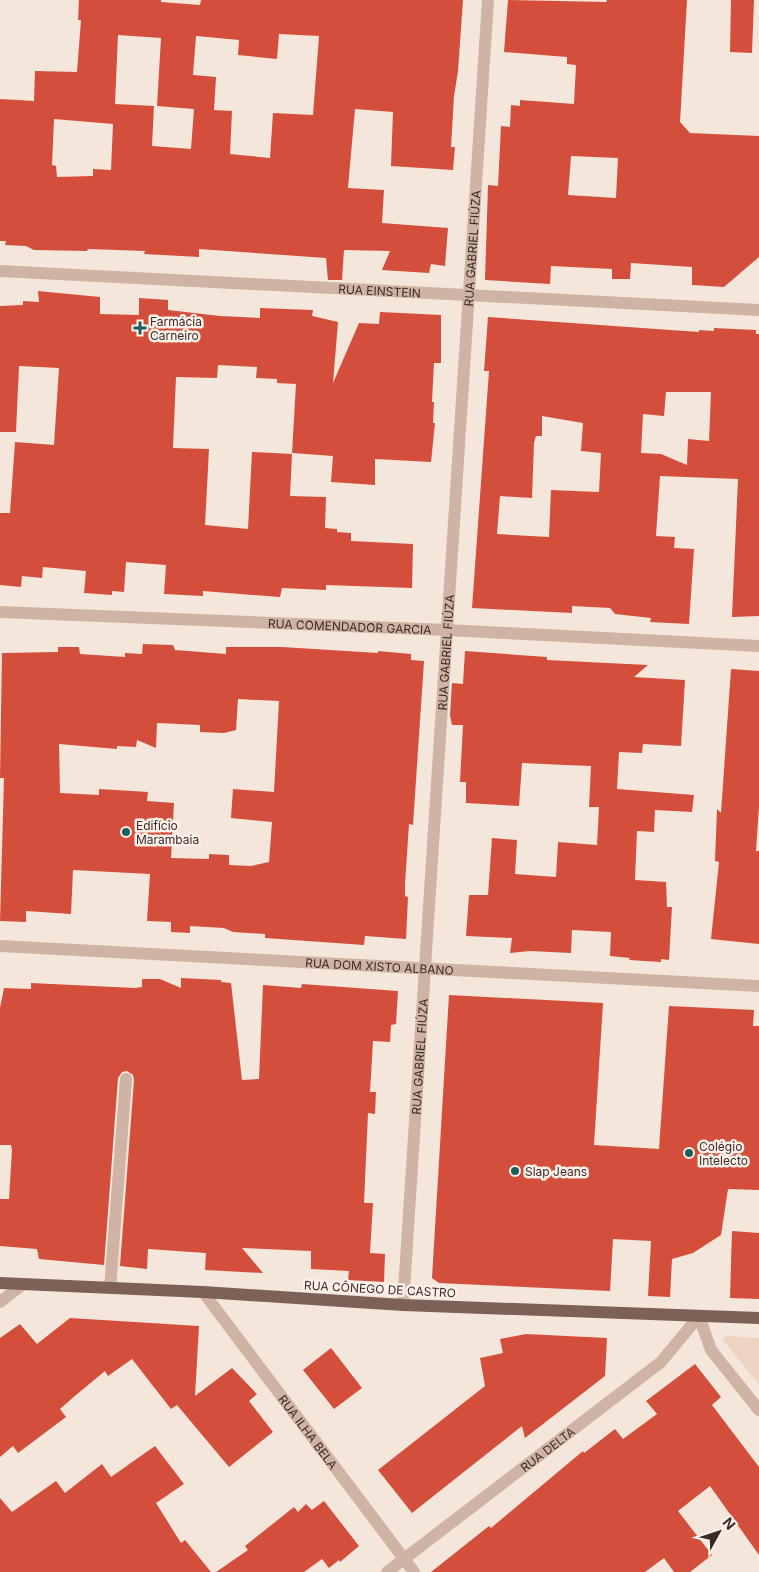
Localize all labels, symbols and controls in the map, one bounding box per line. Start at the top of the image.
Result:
street label: RUA GABRIEL FIÚZA [461,190,483,307]
street label: RUA EINSTEIN [338,281,421,300]
place label: Farmácia Carneiro [150,314,202,343]
marker: Farmácia Carneiro [134,322,146,334]
street label: RUA GABRIEL FIÚZA [434,594,457,711]
street label: RUA COMENDADOR GARCIA [268,615,432,637]
place label: Edifício Marambaia [136,818,199,847]
marker: Edifício Marambaia [120,826,132,838]
street label: RUA DOM XISTO ALBANO [305,955,454,977]
street label: RUA GABRIEL FIÚZA [408,998,430,1115]
place label: Colégio Intelecto [699,1139,748,1168]
marker: Colégio Intelecto [683,1147,695,1159]
place label: Slap Jeans [525,1164,587,1179]
marker: Slap Jeans [509,1165,521,1177]
street label: RUA CÔNEGO DE CASTRO [304,1278,456,1300]
street label: RUA ILHA BELA [276,1392,341,1472]
street label: RUA DELTA [517,1424,578,1475]
north arrow [694,1507,744,1557]
text: N [719,1514,739,1533]

